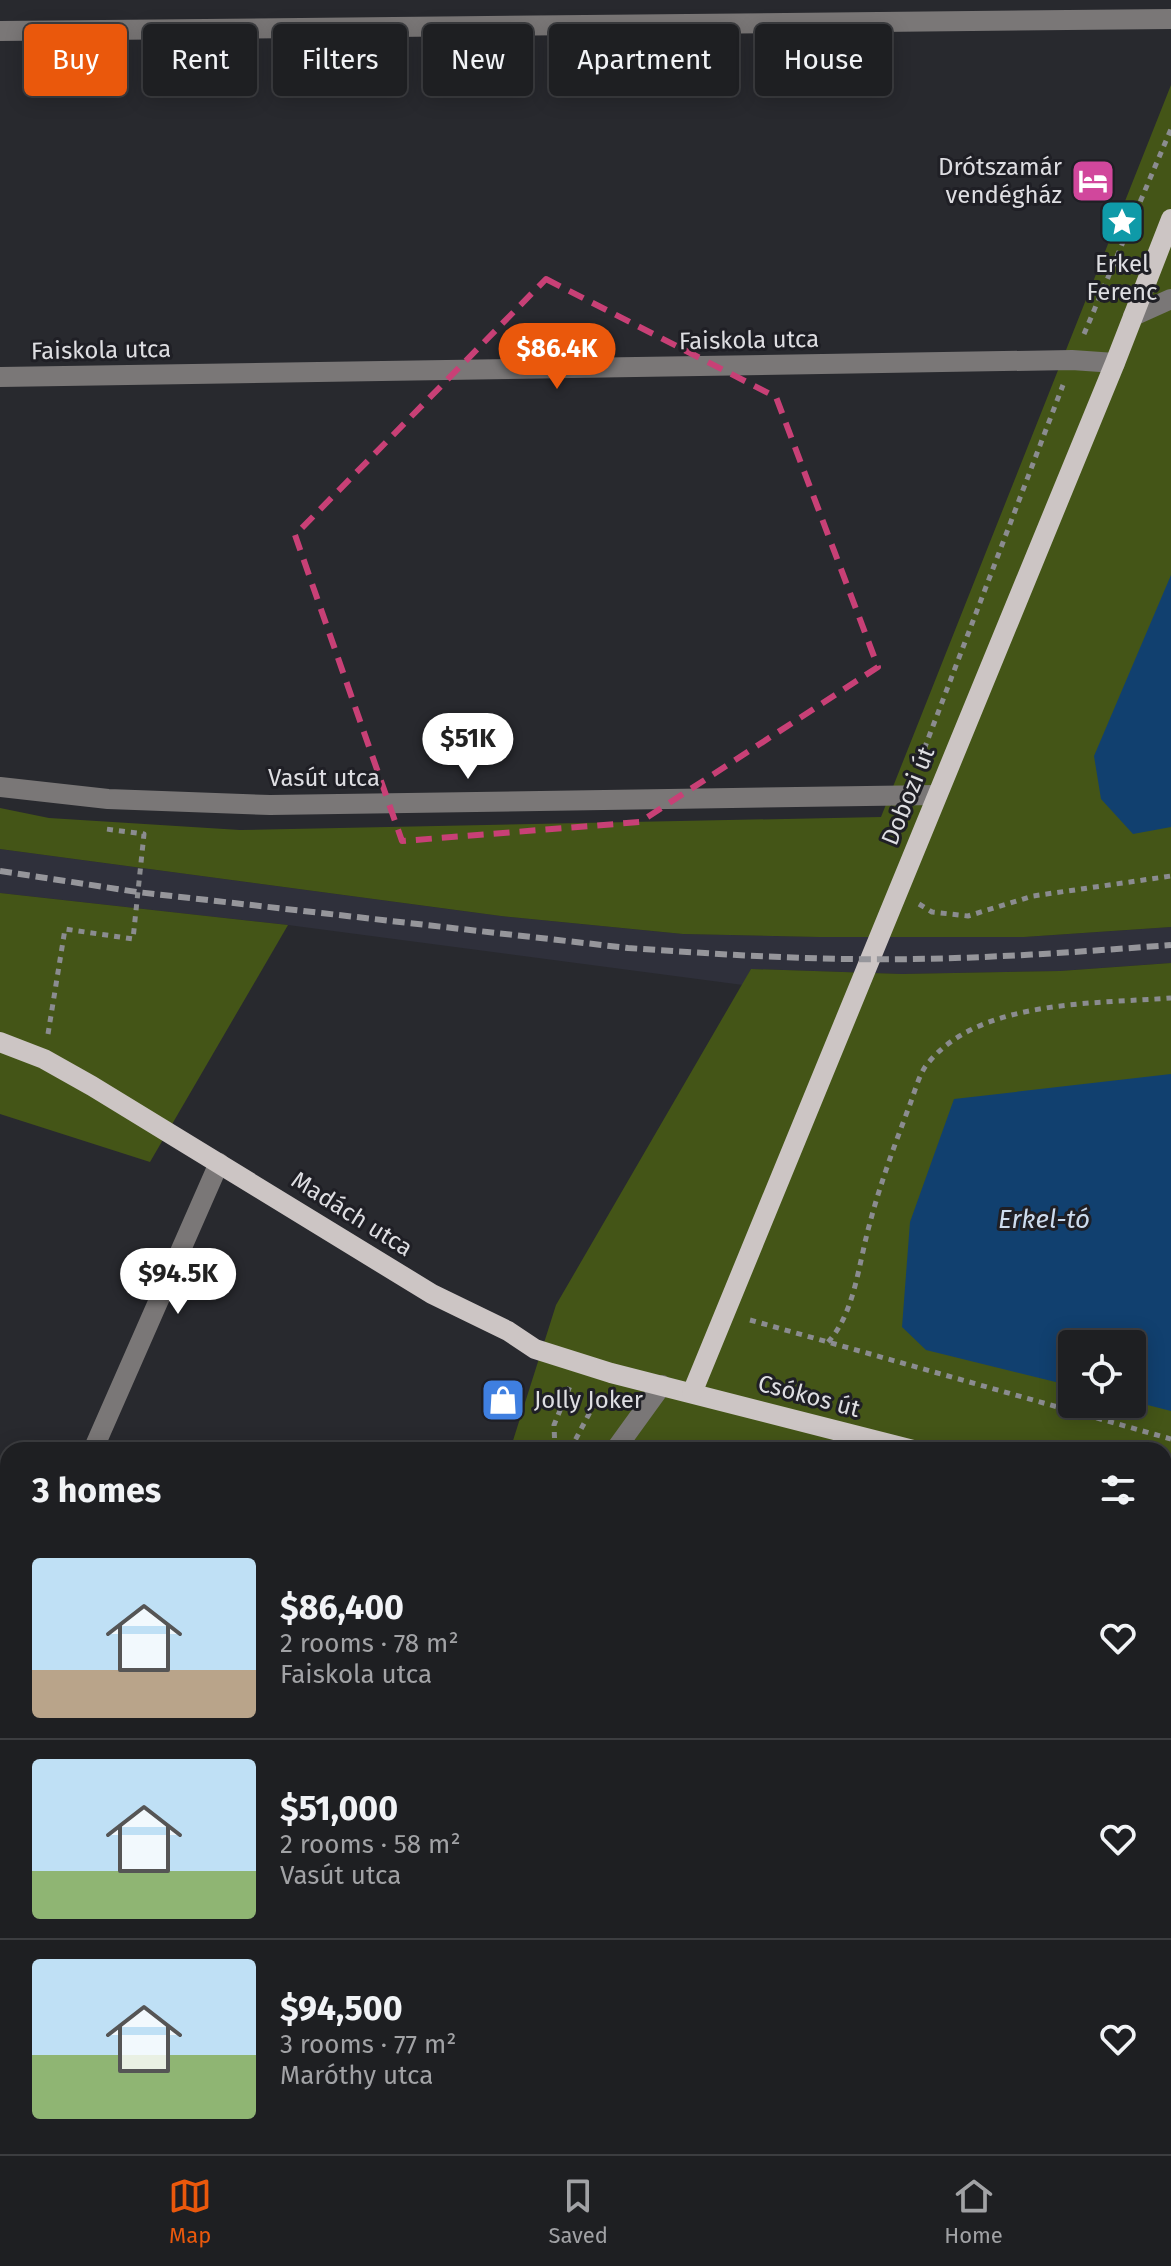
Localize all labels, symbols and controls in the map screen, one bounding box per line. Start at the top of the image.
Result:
chip: Buy [24,24,127,96]
chip: Rent [143,24,257,96]
chip: Filters [273,24,407,96]
chip: New [423,24,533,96]
chip: Apartment [549,24,739,96]
chip: House [755,24,892,96]
place label: Drótszamár vendégház [938,153,1063,209]
hotel icon: Drótszamár vendégház [1069,157,1117,205]
place icon: Erkel Ferenc [1098,198,1146,246]
place label: Erkel Ferenc [1086,250,1158,306]
pin: $86.4K [492,323,622,391]
street label: Faiskola utca [679,325,819,355]
text: $86.4K [517,333,597,364]
street label: Faiskola utca [31,335,171,365]
pin: $51K [421,713,515,781]
text: $51K [440,723,496,754]
street label: Dobozi út [876,742,941,849]
street label: Vasút utca [268,764,380,792]
street label: Madách utca [286,1166,418,1262]
water label: Erkel-tó [998,1204,1090,1235]
pin: $94.5K [113,1248,243,1316]
text: $94.5K [138,1258,218,1289]
map controls [1058,1330,1146,1418]
button: locate [1058,1330,1146,1418]
street label: Csókos út [755,1369,863,1423]
shop icon: Jolly Joker [479,1376,527,1424]
place label: Jolly Joker [534,1386,644,1414]
icon: filters [1096,1468,1140,1512]
text: 3 homes [32,1470,161,1511]
text: $86,400 [280,1587,404,1628]
icon: home [96,1590,192,1686]
icon: heart [1096,1616,1140,1660]
text: 2 rooms · 78 m² [280,1628,459,1659]
text: Faiskola utca [280,1659,432,1690]
text: $51,000 [280,1788,398,1829]
icon: home [96,1791,192,1887]
icon: heart [1096,1817,1140,1861]
text: 2 rooms · 58 m² [280,1829,461,1860]
text: Vasút utca [280,1860,401,1891]
text: $94,500 [280,1988,403,2029]
icon: home [96,1991,192,2087]
icon: heart [1096,2017,1140,2061]
text: 3 rooms · 77 m² [280,2029,456,2060]
text: Maróthy utca [280,2060,433,2091]
tab: Map [168,2174,212,2249]
tab: Saved [548,2174,608,2249]
tab: Home [944,2174,1003,2249]

